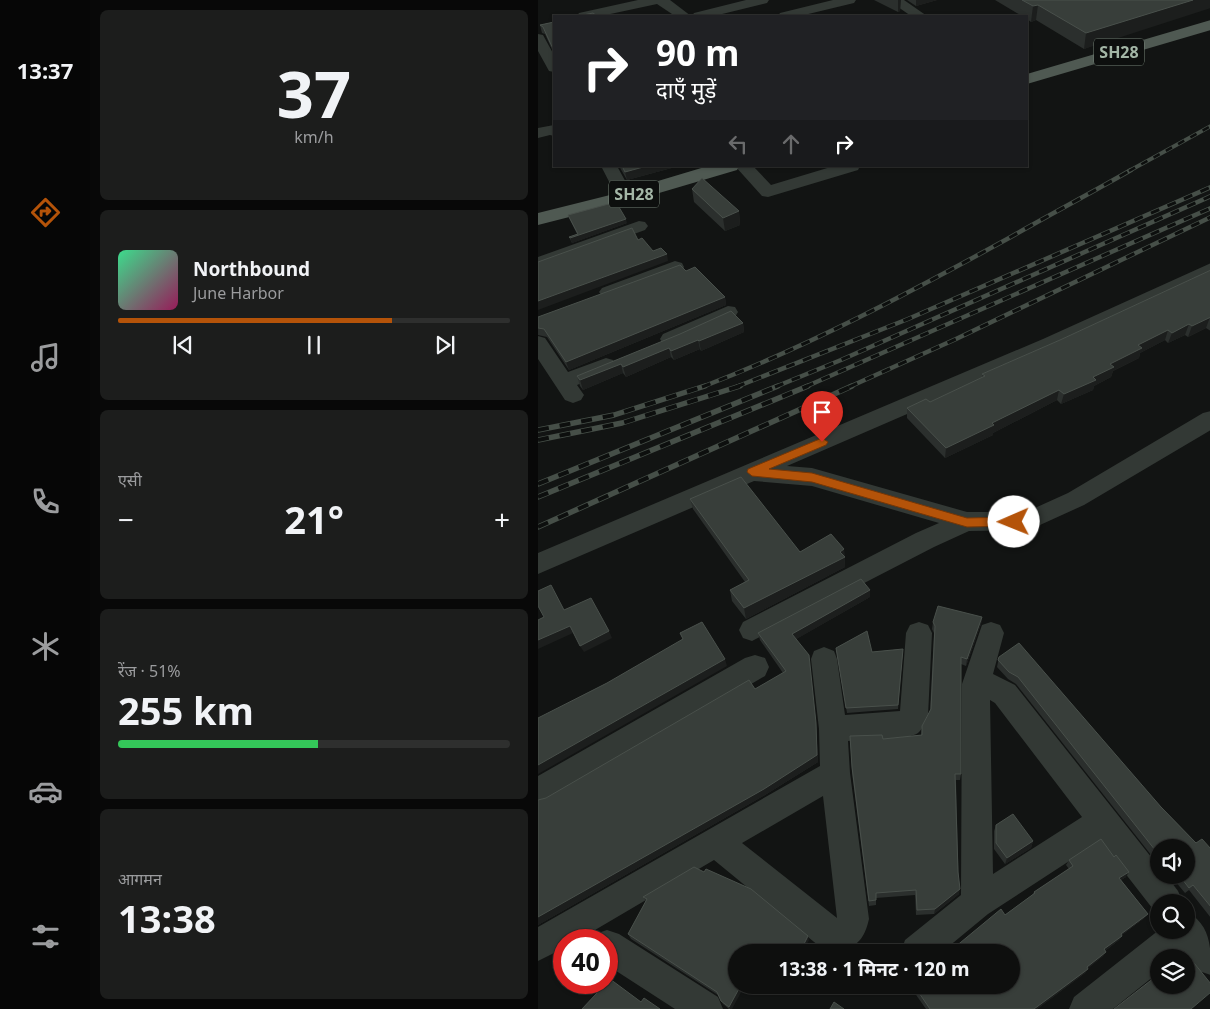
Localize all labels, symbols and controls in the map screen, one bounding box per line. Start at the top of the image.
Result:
text: 90 m [656,29,739,76]
icon: right [573,35,638,100]
road number: SH28 [1094,38,1144,66]
text: 37 [277,49,351,137]
text: 13:37 [17,55,73,85]
text: दाएँ मुड़ें [656,74,716,104]
text: km/h [294,126,334,148]
icon: left [724,130,752,158]
icon: ahead [777,130,805,158]
icon: right [830,130,858,158]
road number: SH28 [609,180,659,208]
icon: directions [28,195,63,230]
text: Northbound [193,256,310,282]
text: June Harbor [193,282,284,304]
icon: previous [169,331,197,359]
icon: pause [300,331,328,359]
icon: next [431,331,459,359]
icon: music [28,340,63,375]
pin [801,391,843,442]
icon: arrive [808,398,836,426]
text: एसी [118,469,142,491]
icon: phone [28,484,63,519]
text: 21° [284,493,344,545]
position arrow [987,495,1039,547]
text: − [118,500,134,538]
text: + [494,500,510,538]
icon: climate [28,629,63,664]
text: रेंज · 51% [118,660,181,682]
text: 255 km [118,684,254,736]
icon: car [28,774,63,809]
map controls [1150,839,1195,994]
button: sound [1150,839,1195,884]
text: आगमन [118,868,162,890]
text: 13:38 [118,892,216,944]
button: search [1150,894,1195,939]
icon: filters [28,919,63,954]
speed limit sign: 40 [553,929,618,994]
button: layers [1150,949,1195,994]
text: 13:38 · 1 मिनट · 120 m [778,956,970,982]

